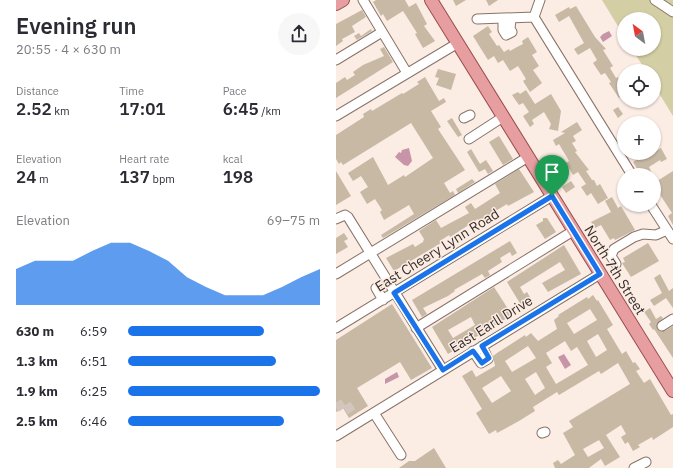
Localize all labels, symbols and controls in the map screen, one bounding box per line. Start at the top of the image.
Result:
text: Evening run [16,11,136,40]
north arrow [617,12,661,56]
map controls [617,12,661,212]
button: share [278,13,320,55]
text: 20:55 · 4 × 630 m [16,41,121,58]
button: locate [617,64,661,108]
text: Distance [16,84,59,98]
text: Time [119,84,144,98]
text: Pace [223,84,247,98]
text: 2.52 [16,98,52,120]
text: 17:01 [119,98,166,120]
text: 6:45 [223,98,259,120]
text: km [52,104,70,118]
text: /km [259,104,281,118]
button: + [617,116,661,160]
text: Elevation [16,152,62,166]
text: Heart rate [119,152,169,166]
text: kcal [223,152,243,166]
pin [535,155,569,196]
icon: arrive [541,161,563,183]
text: 24 [16,166,36,188]
text: 137 [119,166,150,188]
text: 198 [223,166,253,188]
button: − [617,168,661,212]
text: m [36,172,49,186]
text: bpm [150,172,175,186]
street label: East Cheery Lynn Road [372,204,502,296]
text: Elevation [16,212,70,229]
text: 69–75 m [267,212,320,229]
street label: North 7th Street [580,222,650,318]
street label: East Earll Drive [446,291,536,357]
text: 630 m [16,323,54,340]
text: 6:59 [80,323,107,340]
text: 1.3 km [16,353,58,370]
text: 6:51 [80,353,107,370]
text: 1.9 km [16,383,58,400]
text: 6:25 [80,383,107,400]
text: 2.5 km [16,413,58,430]
text: 6:46 [80,413,107,430]

